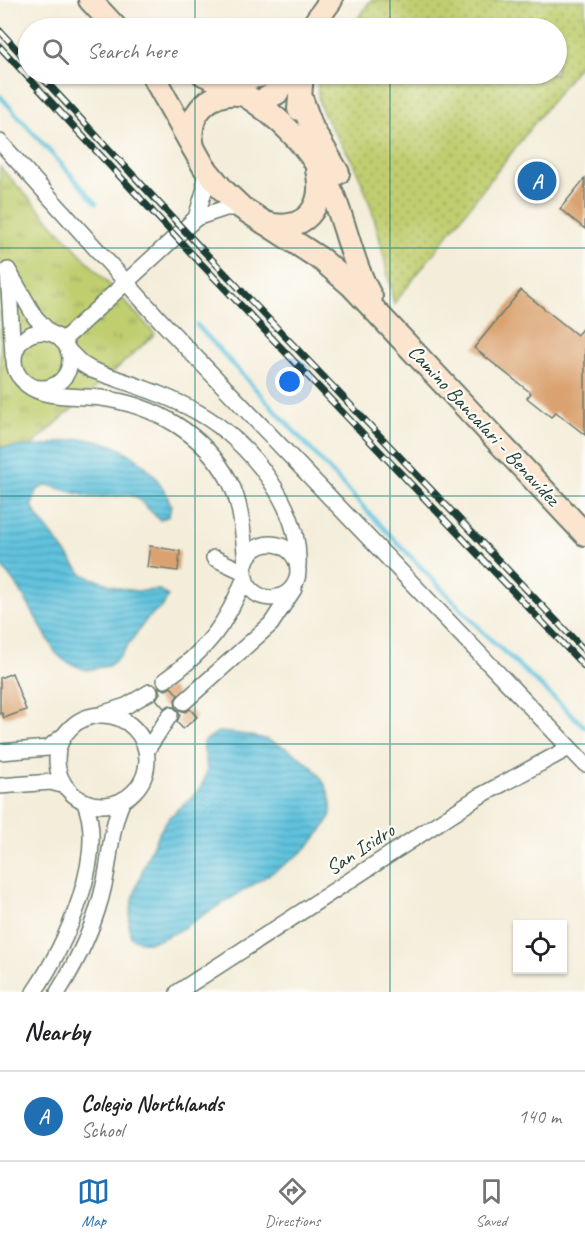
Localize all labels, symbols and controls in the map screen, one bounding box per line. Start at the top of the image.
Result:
search box [18,18,567,84]
icon: search [39,35,72,68]
text: Search here [87,37,177,65]
pin: A [518,158,556,204]
street label: Camino Bancalari - Benavídez [403,339,567,513]
your location [275,367,304,396]
street label: San Isidro [321,816,400,881]
map controls [513,920,567,974]
button: locate [513,920,567,974]
text: Nearby [24,1015,89,1048]
text: Colegio Northlands [81,1090,223,1118]
text: A [38,1104,49,1129]
text: 140 m [518,1104,561,1129]
text: School [81,1118,124,1143]
tab: Map [77,1175,110,1231]
tab: Directions [265,1175,320,1231]
tab: Saved [475,1175,508,1231]

